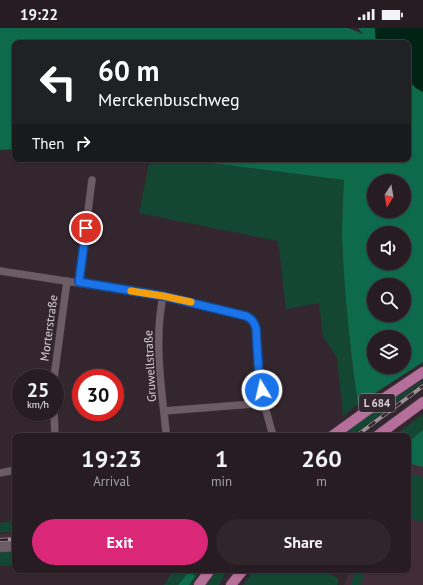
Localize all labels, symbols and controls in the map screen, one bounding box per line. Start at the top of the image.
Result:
text: 19:22 [20,5,58,24]
text: 60 m [98,52,159,89]
icon: left [32,56,84,108]
text: Merckenbuschweg [98,88,240,111]
icon: right [72,132,94,154]
text: Then [32,134,64,153]
north arrow [367,174,411,218]
map controls [367,174,411,374]
pin [69,211,103,245]
icon: arrive [75,217,97,239]
button: sound [367,226,411,270]
button: search [367,278,411,322]
street label: Morterstraße [36,294,61,362]
street label: Gruwellstraße [140,330,159,402]
button: layers [367,330,411,374]
speed limit sign: 30 [72,369,124,421]
position arrow [241,369,283,411]
text: 25 [27,377,49,403]
road number: L 684 [359,394,395,412]
text: km/h [27,398,49,411]
text: 19:23 [81,443,142,474]
text: 1 [215,443,228,474]
text: 260 [301,443,342,474]
text: Arrival [93,473,130,490]
text: min [211,473,232,490]
text: m [316,473,327,490]
button: Exit [32,519,208,565]
button: Share [216,519,391,565]

